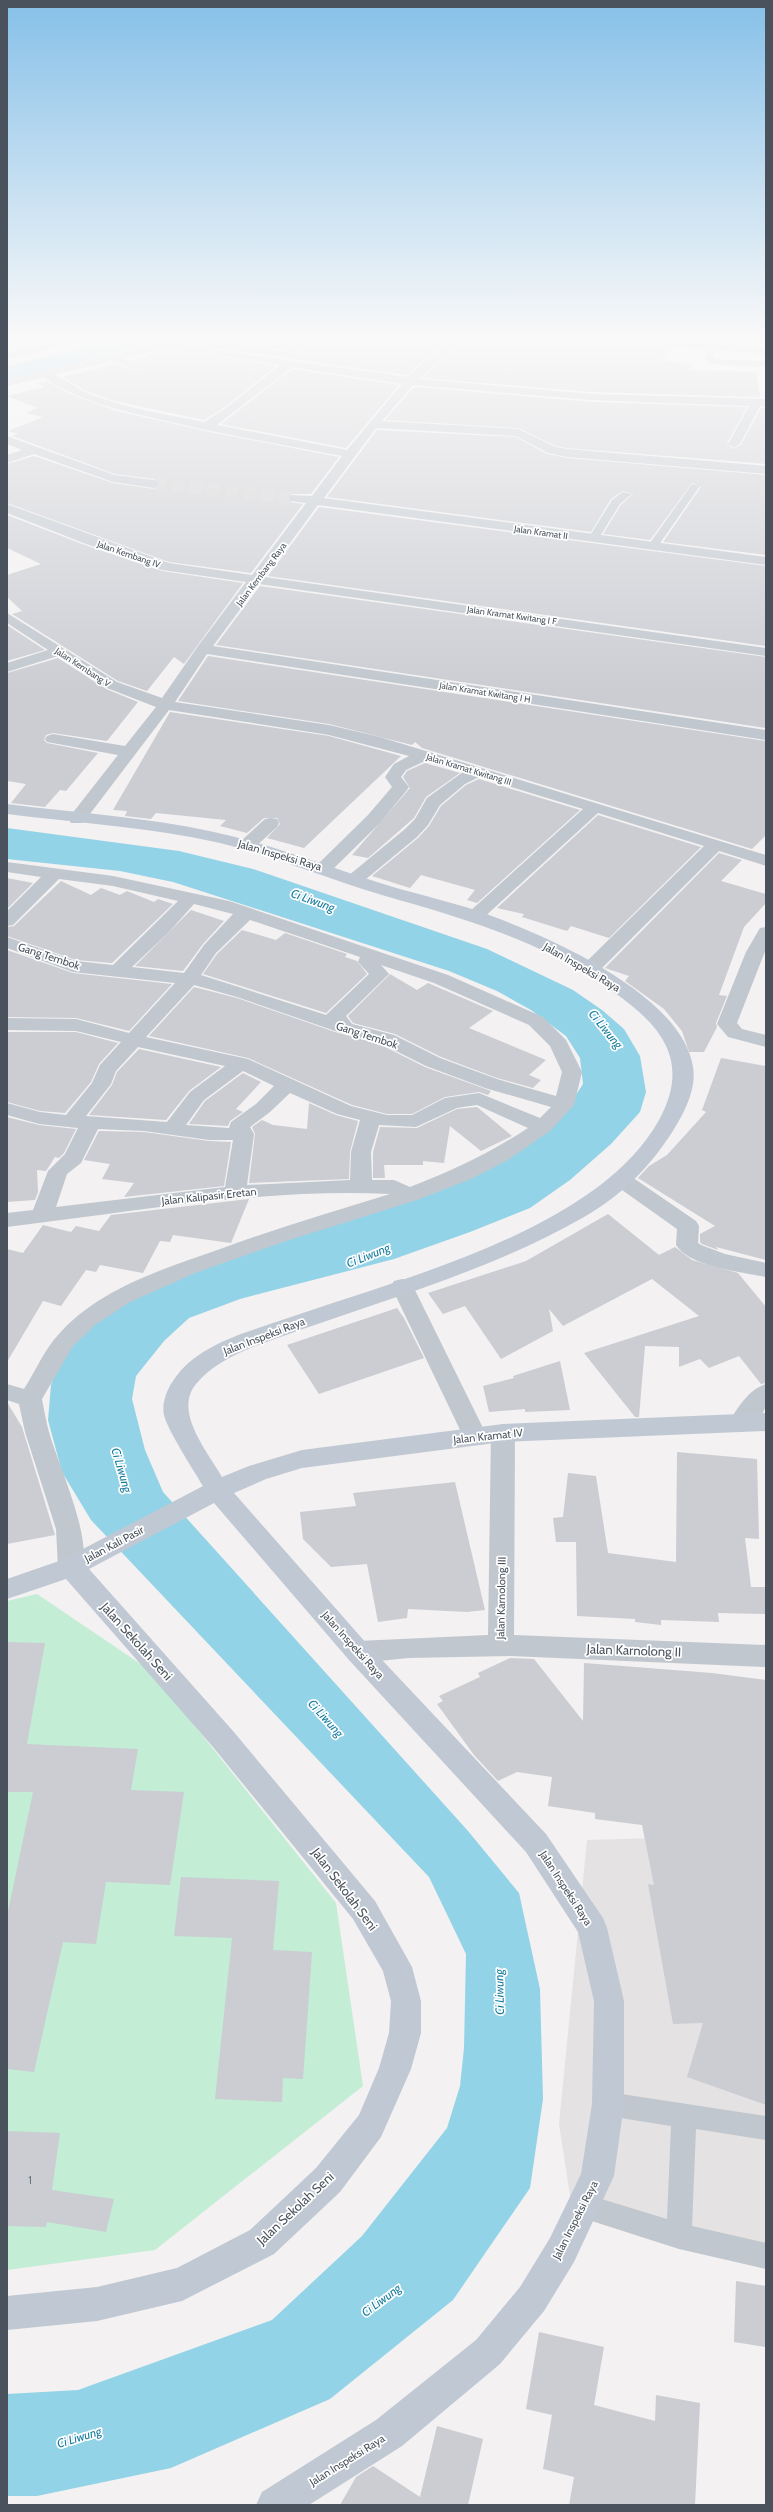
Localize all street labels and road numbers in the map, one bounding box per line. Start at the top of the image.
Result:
street label: Jalan Kramat II [513,523,569,541]
street label: Jalan Kembang IV [95,538,162,570]
street label: Jalan Kembang Raya [233,540,289,609]
street label: Jalan Kramat Kwitang I F [465,603,558,627]
street label: Jalan Kembang V [52,645,113,689]
street label: Jalan Kramat Kwitang I H [438,679,531,705]
street label: Jalan Kramat Kwitang III [424,751,513,787]
street label: Jalan Inspeksi Raya [236,836,324,874]
street label: Gang Tembok [16,939,82,973]
street label: Jalan Inspeksi Raya [540,939,624,995]
street label: Gang Tembok [334,1018,400,1052]
street label: Jalan Kalipasir Eretan [160,1184,257,1208]
street label: Jalan Inspeksi Raya [220,1314,307,1358]
street label: Jalan Kramat IV [452,1425,524,1447]
street label: Jalan Kali Pasir [81,1522,147,1566]
street label: Jalan Karnolong III [493,1557,509,1640]
street label: Jalan Sekolah Seni [97,1598,176,1683]
street label: Jalan Inspeksi Raya [318,1607,388,1682]
street label: Jalan Karnolong II [586,1640,682,1660]
street label: Jalan Sekolah Seni [308,1844,381,1934]
street label: Jalan Inspeksi Raya [536,1847,596,1929]
street label: Jalan Sekolah Seni [252,2168,337,2248]
street label: Jalan Inspeksi Raya [549,2178,601,2263]
street label: Jalan Inspeksi Raya [306,2431,388,2489]

